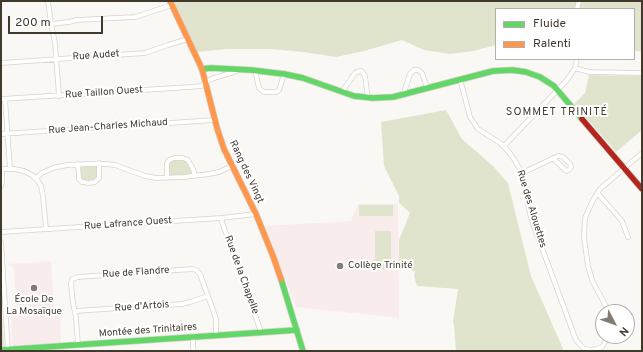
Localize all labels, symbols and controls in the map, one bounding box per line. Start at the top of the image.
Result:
scale bar [10,8,105,34]
legend [495,8,635,60]
text: 200 m [15,15,51,31]
text: Fluide [533,16,566,32]
text: Ralenti [533,36,571,52]
street label: Rue Audet [72,48,120,64]
street label: Rue Taillon Ouest [65,84,143,102]
district label: SOMMET TRINITÉ [506,106,608,120]
street label: Rue Jean-Charles Michaud [48,117,168,137]
street label: Rang des Vingt [226,139,266,205]
street label: Rue des Alouettes [513,169,549,249]
street label: Rue Lafrance Ouest [84,215,172,233]
street label: Rue de la Chapelle [221,234,261,316]
place label: Collège Trinité [348,260,413,272]
marker: Collège Trinité [335,261,345,271]
street label: Rue de Flandre [102,265,170,281]
marker: École De La Mosaïque [29,283,39,293]
place label: École De La Mosaïque [6,294,62,318]
street label: Rue d'Artois [114,299,170,315]
north arrow [595,304,635,344]
street label: Montée des Trinitaires [99,322,197,340]
text: N [615,324,631,339]

